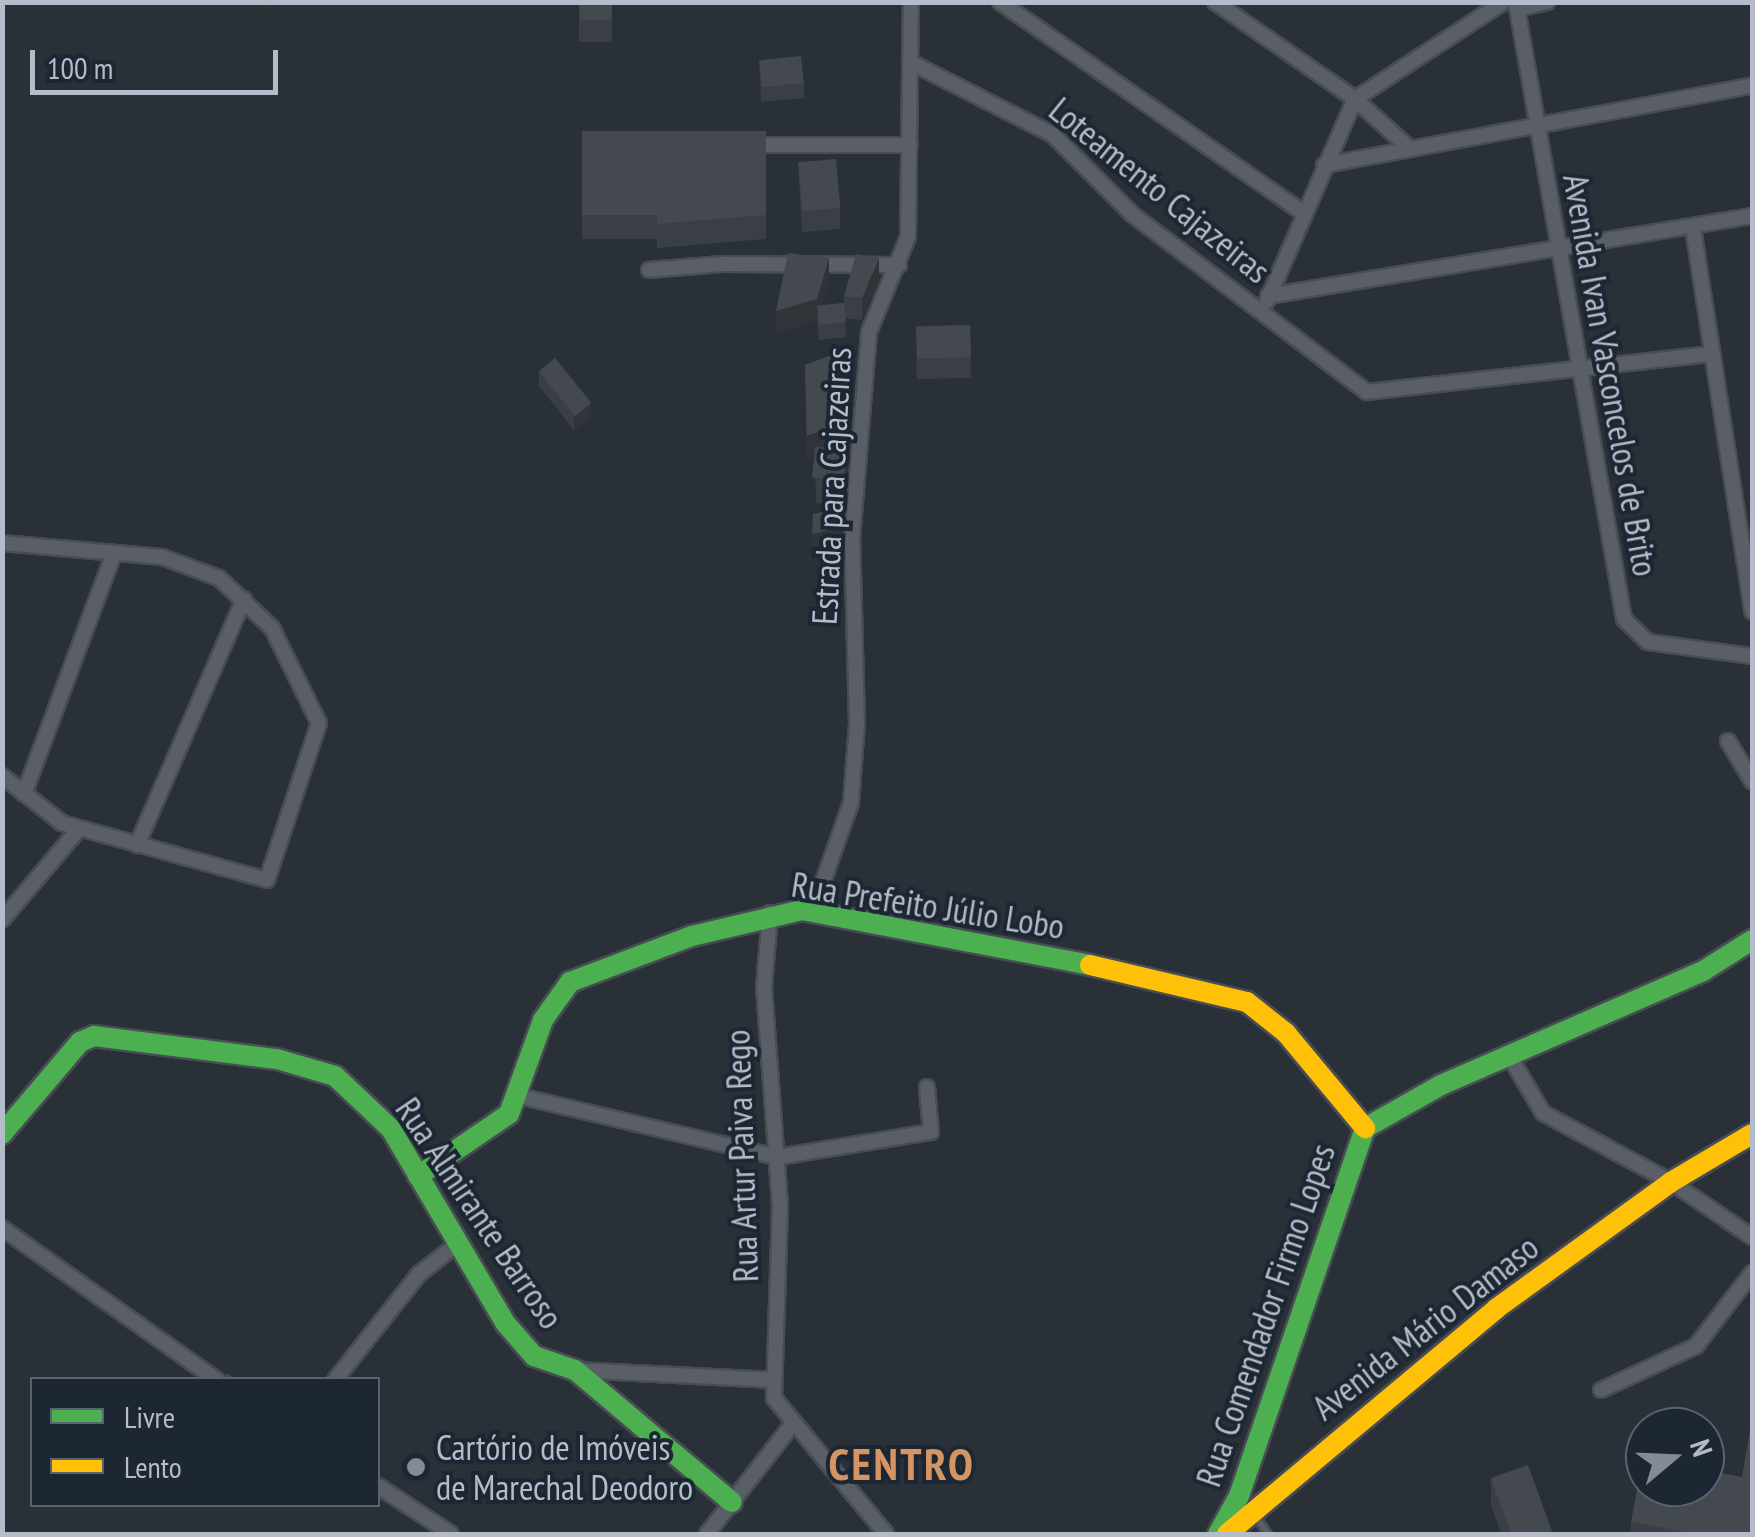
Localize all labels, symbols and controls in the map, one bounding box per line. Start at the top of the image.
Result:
scale bar [35,30,282,92]
text: 100 m [47,48,113,87]
street label: Loteamento Cajazeiras [1041,88,1279,292]
street label: Avenida Ivan Vasconcelos de Brito [1555,170,1667,580]
street label: Estrada para Cajazeiras [803,346,859,626]
street label: Rua Prefeito Júlio Lobo [789,863,1067,947]
street label: Rua Artur Paiva Rego [716,1029,766,1283]
street label: Rua Almirante Barroso [387,1089,573,1337]
street label: Rua Comendador Firmo Lopes [1187,1138,1343,1492]
street label: Avenida Mário Damaso [1304,1226,1546,1428]
legend [30,1377,380,1507]
text: Livre [124,1397,175,1436]
north arrow [1625,1407,1725,1507]
place label: Cartório de Imóveis de Marechal Deodoro [436,1426,693,1508]
text: N [1682,1435,1722,1461]
district label: CENTRO [829,1437,975,1491]
text: Lento [124,1447,182,1486]
marker: Cartório de Imóveis de Marechal Deodoro [405,1456,427,1478]

